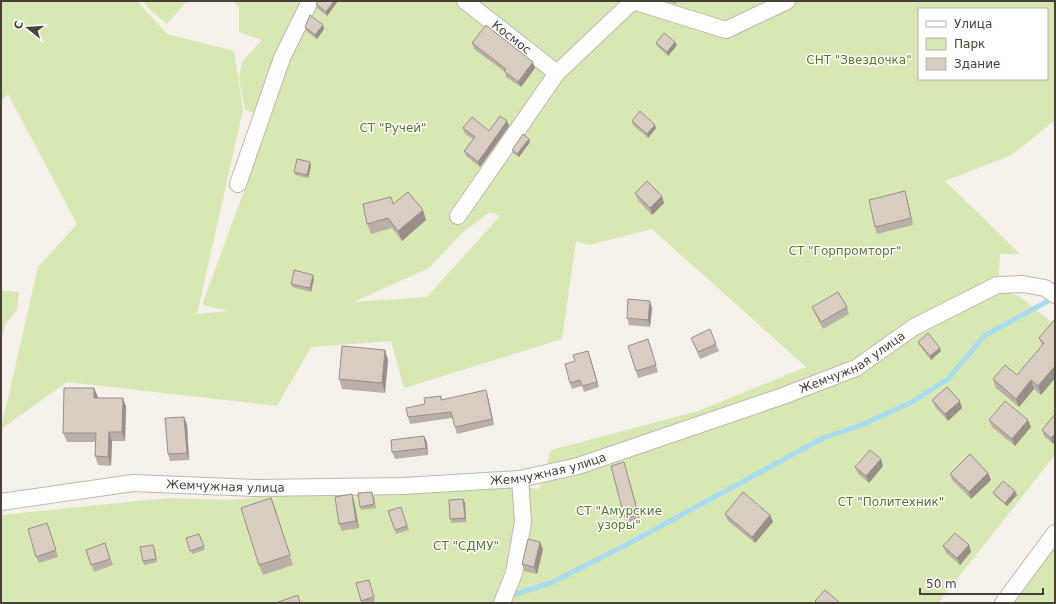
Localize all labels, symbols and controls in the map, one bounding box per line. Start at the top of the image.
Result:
north arrow [8,8,48,48]
legend [918,8,1048,80]
text: Улица [954,17,992,31]
street label: Космос [489,18,534,57]
text: С [12,19,26,31]
text: Парк [954,37,985,51]
park label: СНТ "Звездочка" [806,53,912,67]
text: Здание [954,57,1000,71]
park label: СТ "Ручей" [359,121,427,135]
park label: СТ "Горпромторг" [789,244,901,258]
street label: Жемчужная улица [797,329,908,396]
street label: Жемчужная улица [490,450,608,488]
street label: Жемчужная улица [166,477,285,495]
park label: СТ "Политехник" [838,495,944,509]
park label: СТ "Амурские узоры" [576,504,662,532]
park label: СТ "СДМУ" [433,539,499,553]
scale bar [920,570,1043,596]
text: 50 m [926,577,957,591]

